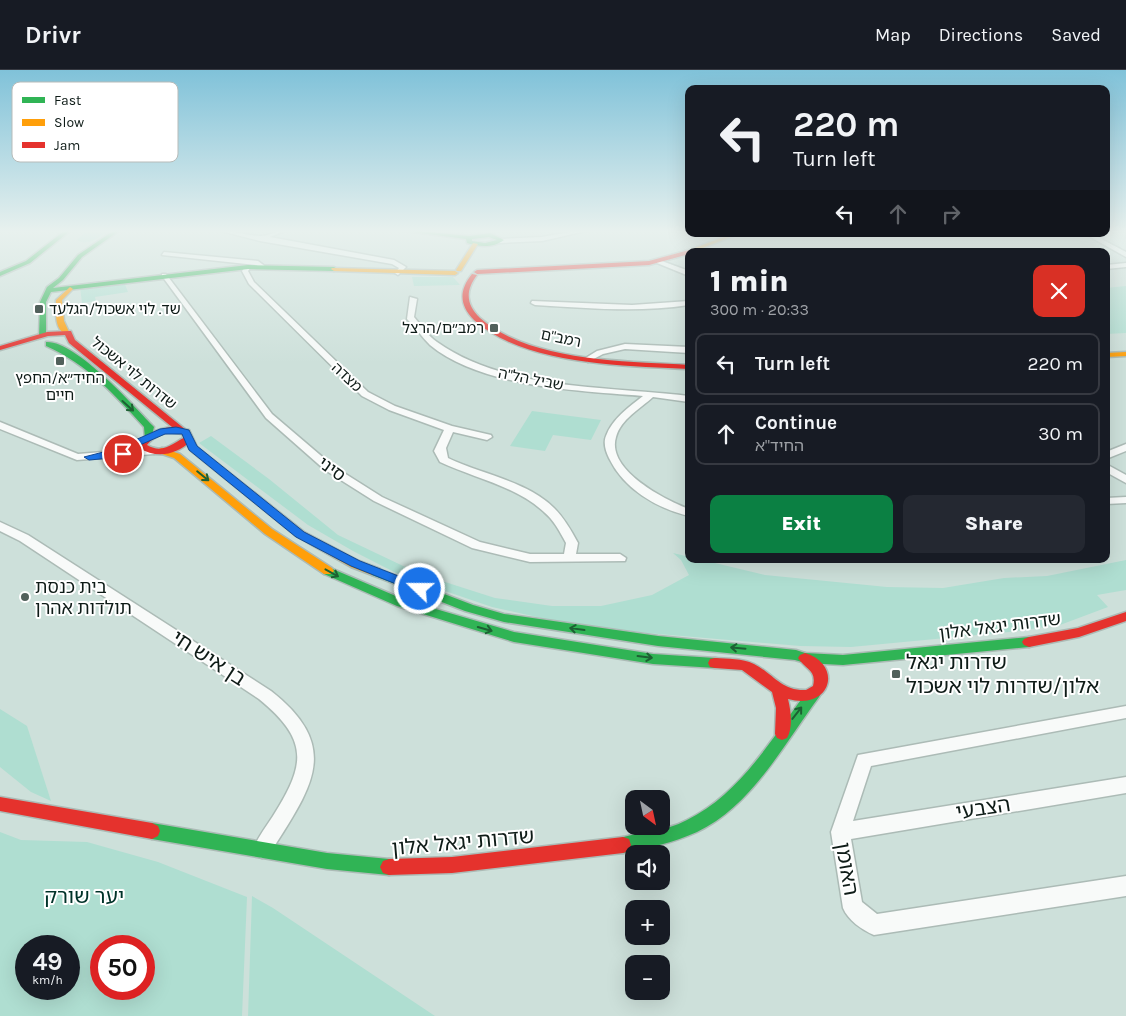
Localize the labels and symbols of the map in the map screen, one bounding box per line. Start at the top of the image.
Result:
legend [12,82,178,162]
text: Fast [54,92,81,109]
text: Slow [54,114,84,131]
text: Jam [54,137,80,154]
place label: שד. לוי אשכול/הגלעד [49,300,181,318]
marker: שד. לוי אשכול/הגלעד [33,303,45,315]
place label: רמב״ם/הרצל [402,319,484,337]
marker: רמב״ם/הרצל [488,322,500,334]
street label: רמב"ם [539,325,583,351]
street label: שדרות לוי אשכול [88,333,180,413]
marker: החיד״א/החפץ חיים [54,355,66,367]
street label: מצדה [328,358,366,396]
street label: שביל הל"ה [497,364,565,394]
place label: החיד״א/החפץ חיים [15,369,105,404]
one-way arrow [121,400,134,412]
pin [102,433,144,475]
street label: סיני [314,452,350,486]
one-way arrow [196,471,209,482]
position arrow [393,562,445,614]
one-way arrow [325,568,340,578]
place label: בית כנסת תולדות אהרן [35,576,132,619]
marker: בית כנסת תולדות אהרן [19,591,31,603]
street label: שדרות יגאל אלון [938,608,1062,644]
one-way arrow [569,623,585,633]
one-way arrow [476,624,492,634]
street label: בן איש חי [168,625,250,691]
one-way arrow [730,643,746,653]
place label: שדרות יגאל אלון/שדרות לוי אשכול [906,650,1099,698]
one-way arrow [636,653,652,663]
marker: שדרות יגאל אלון/שדרות לוי אשכול [890,668,902,680]
one-way arrow [792,707,803,720]
north arrow [625,790,670,835]
street label: הצבעי [954,792,1012,824]
street label: שדרות יגאל אלון [391,824,535,860]
street label: האומן [831,841,863,897]
park label: יער שורק [44,884,124,908]
speed limit sign: 50 [90,935,155,1000]

